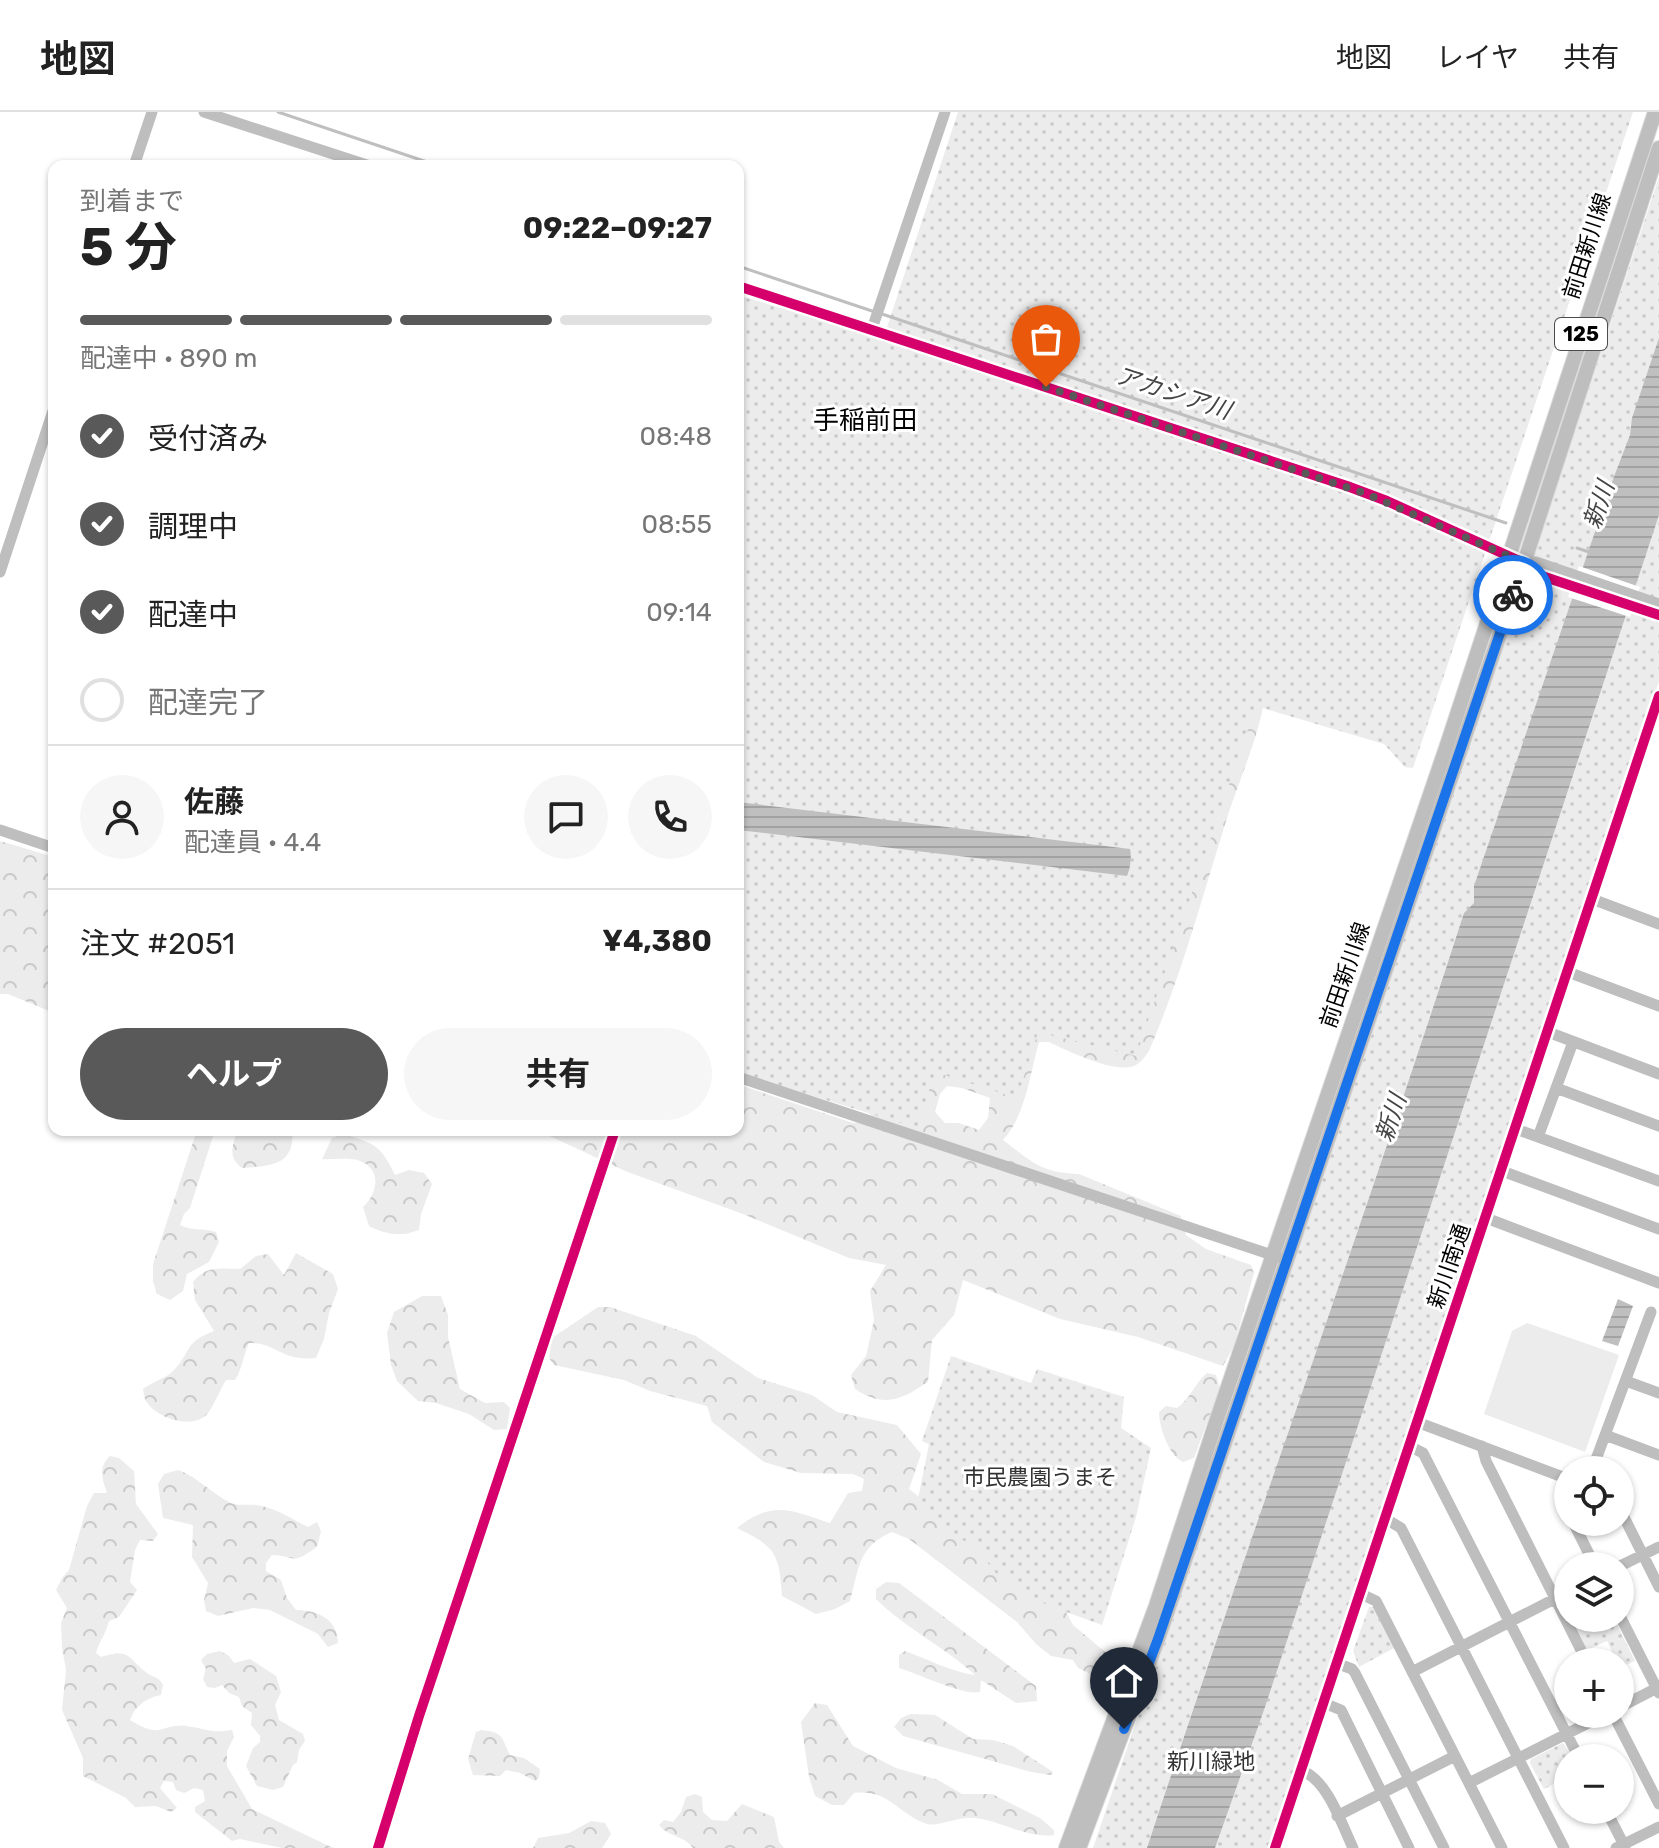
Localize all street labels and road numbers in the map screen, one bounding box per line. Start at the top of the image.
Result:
street label: 前田新川線 [1557,190,1617,302]
road number: 125 [1555,318,1607,350]
street label: 前田新川線 [1314,919,1376,1031]
street label: 新川南通 [1422,1220,1476,1312]

